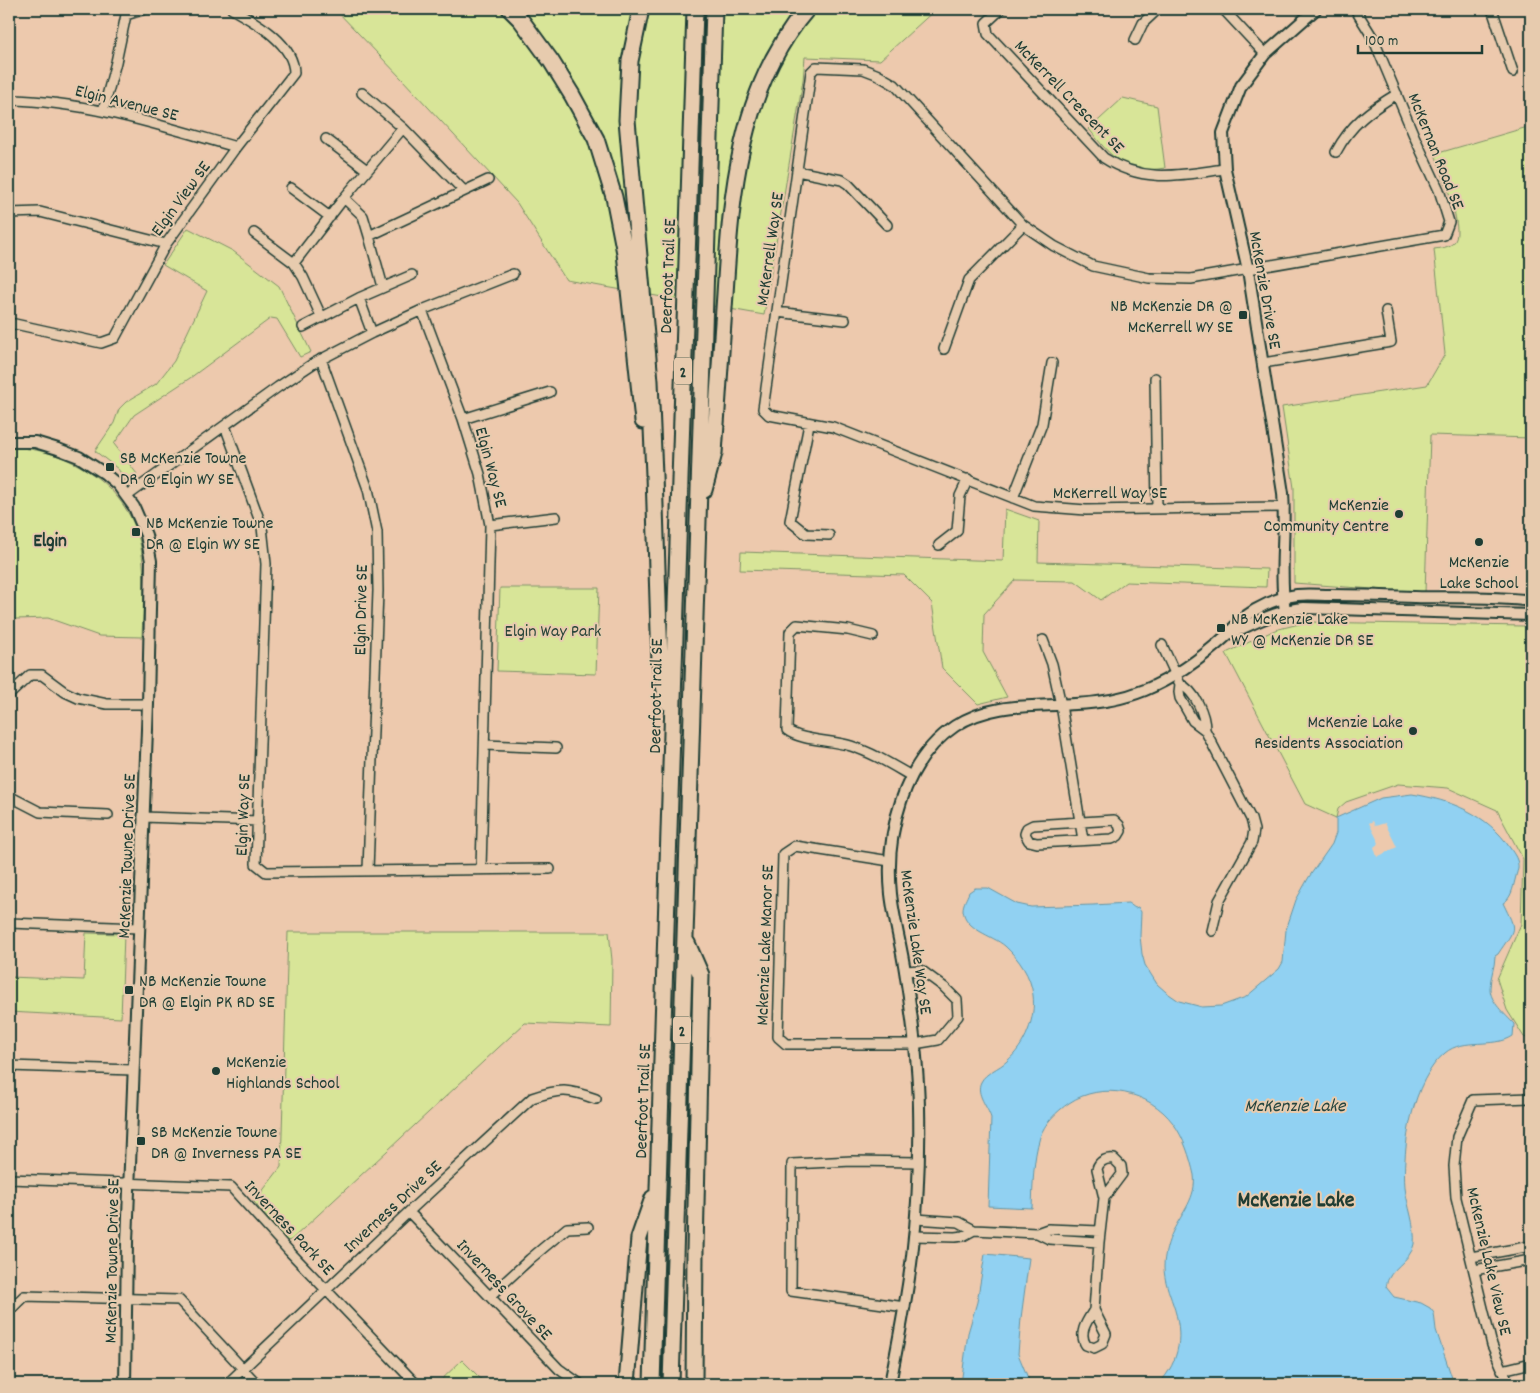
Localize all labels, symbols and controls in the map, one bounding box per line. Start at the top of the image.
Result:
scale bar [1358,22,1481,54]
text: 100 m [1365,31,1398,53]
street label: McKerrell Crescent SE [1007,35,1129,160]
street label: Elgin Avenue SE [72,80,181,129]
street label: McKernan Road SE [1400,90,1469,214]
street label: Elgin View SE [146,157,218,242]
street label: McKerrell Way SE [751,191,792,308]
street label: Deerfoot Trail SE [655,218,684,334]
street label: McKenzie Drive SE [1241,229,1286,351]
place label: NB McKenzie DR @ McKerrell WY SE [1110,295,1233,341]
marker: NB McKenzie DR @ McKerrell WY SE [1237,309,1249,321]
road number: 2 [674,358,692,384]
street label: Elgin Way SE [467,425,512,511]
place label: SB McKenzie Towne DR @ Elgin WY SE [120,447,247,493]
marker: SB McKenzie Towne DR @ Elgin WY SE [104,461,116,473]
street label: McKerrell Way SE [1053,482,1167,507]
place label: McKenzie Community Centre [1264,494,1389,540]
marker: McKenzie Community Centre [1393,508,1405,520]
place label: NB McKenzie Towne DR @ Elgin WY SE [146,512,274,558]
marker: NB McKenzie Towne DR @ Elgin WY SE [130,526,142,538]
district label: Elgin [33,529,67,556]
marker: McKenzie Lake School [1473,536,1485,548]
place label: McKenzie Lake School [1440,551,1519,597]
street label: Elgin Drive SE [349,564,376,656]
place label: NB McKenzie Lake WY @ McKenzie DR SE [1231,608,1373,654]
park label: Elgin Way Park [505,620,601,645]
marker: NB McKenzie Lake WY @ McKenzie DR SE [1215,622,1227,634]
street label: Deerfoot Trail SE [644,638,671,754]
place label: McKenzie Lake Residents Association [1254,711,1403,757]
marker: McKenzie Lake Residents Association [1407,725,1419,737]
street label: McKenzie Towne Drive SE [113,773,144,939]
street label: Elgin Way SE [231,773,258,857]
street label: Mckenzie Lake Manor SE [751,864,782,1026]
street label: McKenzie Lake Way SE [892,868,937,1016]
place label: NB McKenzie Towne DR @ Elgin PK RD SE [139,970,275,1016]
marker: NB McKenzie Towne DR @ Elgin PK RD SE [123,984,135,996]
road number: 2 [673,1016,691,1044]
street label: Deerfoot Trail SE [630,1043,659,1159]
place label: McKenzie Highlands School [226,1051,340,1097]
marker: McKenzie Highlands School [210,1065,222,1077]
water label: McKenzie Lake [1245,1094,1347,1121]
place label: SB McKenzie Towne DR @ Inverness PA SE [151,1121,301,1167]
marker: SB McKenzie Towne DR @ Inverness PA SE [135,1135,147,1147]
street label: Inverness Drive SE [339,1156,448,1260]
street label: Inverness Park SE [237,1175,339,1282]
street label: McKenzie Towne Drive SE [100,1178,127,1344]
street label: McKenzie Lake View SE [1458,1185,1517,1338]
district label: McKenzie Lake [1238,1186,1355,1217]
street label: Inverness Grove SE [449,1234,557,1347]

